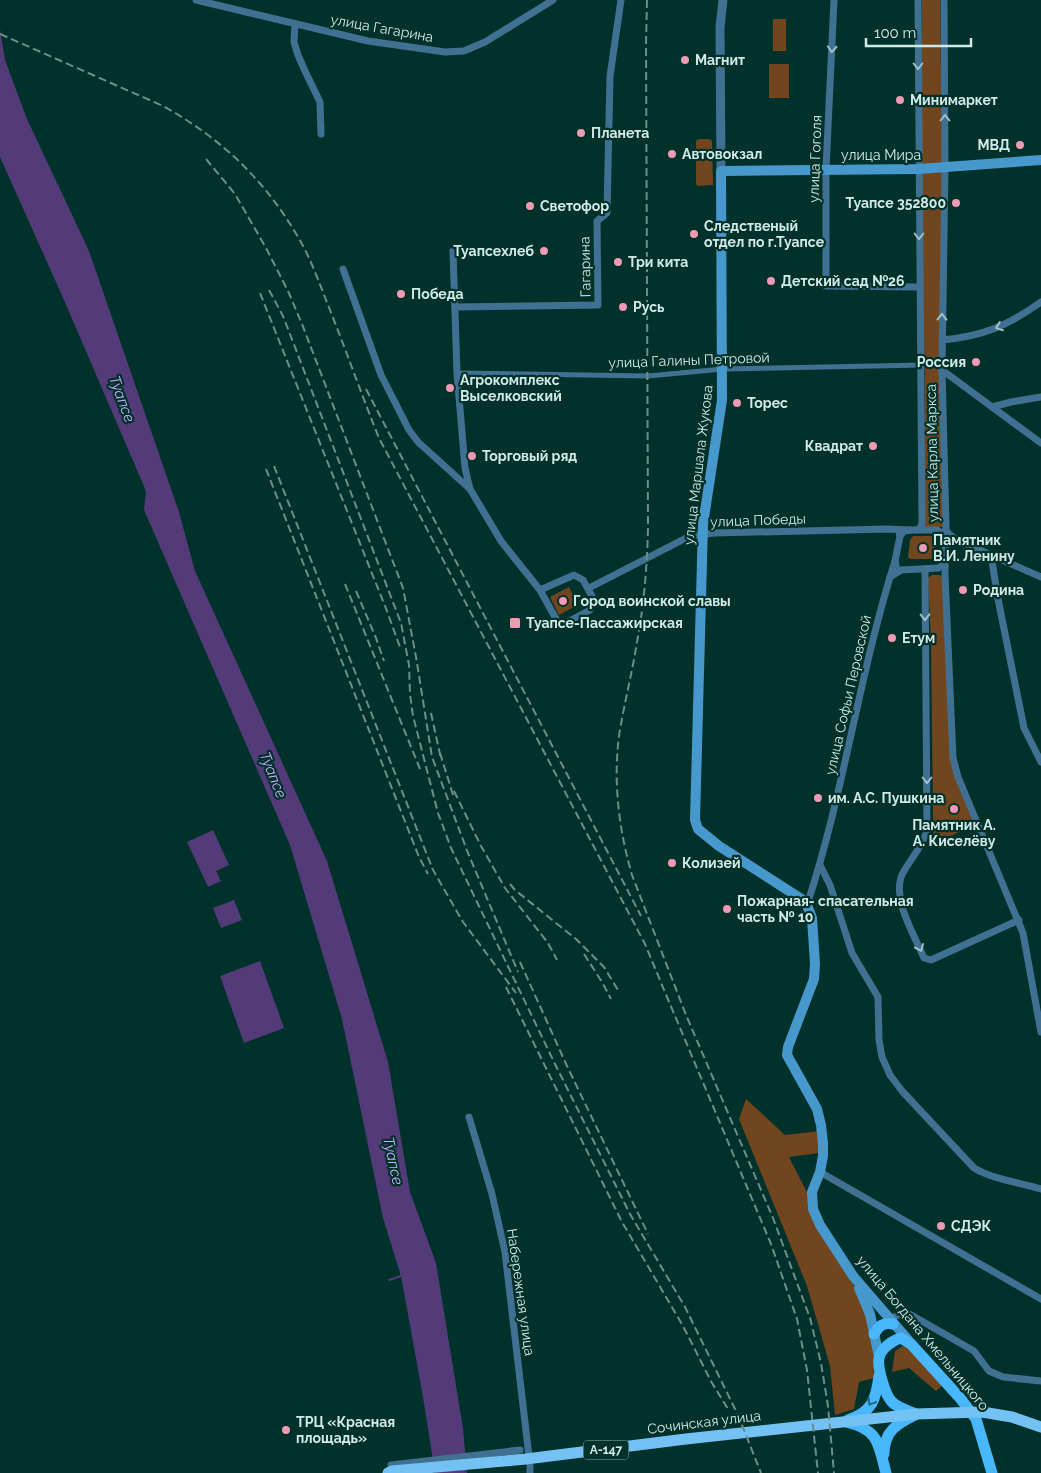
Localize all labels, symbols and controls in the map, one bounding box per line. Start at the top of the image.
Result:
street label: улица Гагарина [329,11,435,45]
scale bar [866,15,971,47]
text: 100 m [874,24,916,42]
one-way arrow [826,45,837,53]
place label: Магнит [695,52,745,68]
marker: Магнит [679,54,691,66]
one-way arrow [913,62,924,70]
place label: Минимаркет [910,92,998,108]
marker: Минимаркет [894,94,906,106]
one-way arrow [940,114,950,122]
street label: улица Гоголя [805,115,825,203]
place label: Планета [591,125,649,141]
marker: Планета [575,127,587,139]
place label: МВД [977,137,1010,153]
marker: МВД [1014,139,1026,151]
place label: Автовокзал [682,146,762,162]
street label: улица Мира [841,147,921,163]
marker: Автовокзал [666,148,678,160]
place label: Туапсе 352800 [846,195,946,211]
marker: Туапсе 352800 [950,197,962,209]
place label: Светофор [540,198,609,214]
marker: Светофор [524,200,536,212]
place label: Следственый отдел по г.Туапсе [704,218,825,250]
marker: Следственый отдел по г.Туапсе [688,228,700,240]
one-way arrow [914,232,924,240]
street label: Гагарина [576,236,594,298]
place label: Туапсехлеб [453,243,534,259]
marker: Туапсехлеб [538,245,550,257]
place label: Три кита [628,254,688,270]
marker: Три кита [612,256,624,268]
place label: Детский сад №26 [781,273,905,289]
marker: Детский сад №26 [765,275,777,287]
place label: Победа [411,286,464,302]
marker: Победа [395,288,407,300]
place label: Русь [633,299,665,315]
marker: Русь [617,301,629,313]
one-way arrow [937,312,947,320]
one-way arrow [995,321,1004,331]
street label: улица Галины Петровой [608,349,770,371]
place label: Россия [917,354,966,370]
marker: Россия [970,356,982,368]
place label: Агрокомплекс Выселковский [460,372,562,404]
water label: Туапсе [105,373,139,425]
marker: Агрокомплекс Выселковский [444,382,456,394]
street label: улица Маршала Жукова [680,384,716,546]
street label: улица Карла Маркса [923,384,941,522]
place label: Торес [747,395,788,411]
marker: Торес [731,397,743,409]
place label: Квадрат [805,438,863,454]
marker: Квадрат [867,440,879,452]
place label: Торговый ряд [482,448,577,464]
marker: Торговый ряд [466,450,478,462]
street label: улица Победы [710,510,806,530]
place label: Памятник В.И. Ленину [933,532,1015,564]
marker: Памятник В.И. Ленину [917,542,929,554]
place label: Родина [973,582,1024,598]
marker: Родина [957,584,969,596]
place label: Город воинской славы [573,593,731,609]
marker: Город воинской славы [557,595,569,607]
street label: улица Софьи Перовской [822,614,874,776]
one-way arrow [920,614,930,622]
place label: Туапсе-Пассажирская [526,615,683,631]
marker: Туапсе-Пассажирская [508,616,522,630]
place label: Етум [902,630,935,646]
marker: Етум [886,632,898,644]
water label: Туапсе [256,749,290,801]
one-way arrow [922,776,932,784]
place label: им. А.С. Пушкина [828,790,944,806]
marker: им. А.С. Пушкина [812,792,824,804]
marker: Памятник А. А. Киселёву [948,803,960,815]
place label: Памятник А. А. Киселёву [912,817,996,849]
place label: Колизей [682,855,740,871]
marker: Колизей [666,857,678,869]
place label: Пожарная- спасательная часть № 10 [737,893,914,925]
marker: Пожарная- спасательная часть № 10 [721,903,733,915]
one-way arrow [914,943,924,952]
water label: Туапсе [379,1135,407,1187]
place label: СДЭК [951,1218,992,1234]
marker: СДЭК [935,1220,947,1232]
street label: Набережная улица [504,1227,538,1357]
street label: улица Богдана Хмельницкого [854,1252,992,1414]
one-way arrow [868,1397,878,1406]
street label: Сочинская улица [646,1407,762,1437]
place label: ТРЦ «Красная площадь» [296,1414,395,1446]
marker: ТРЦ «Красная площадь» [280,1424,292,1436]
road number: А-147 [584,1440,628,1460]

